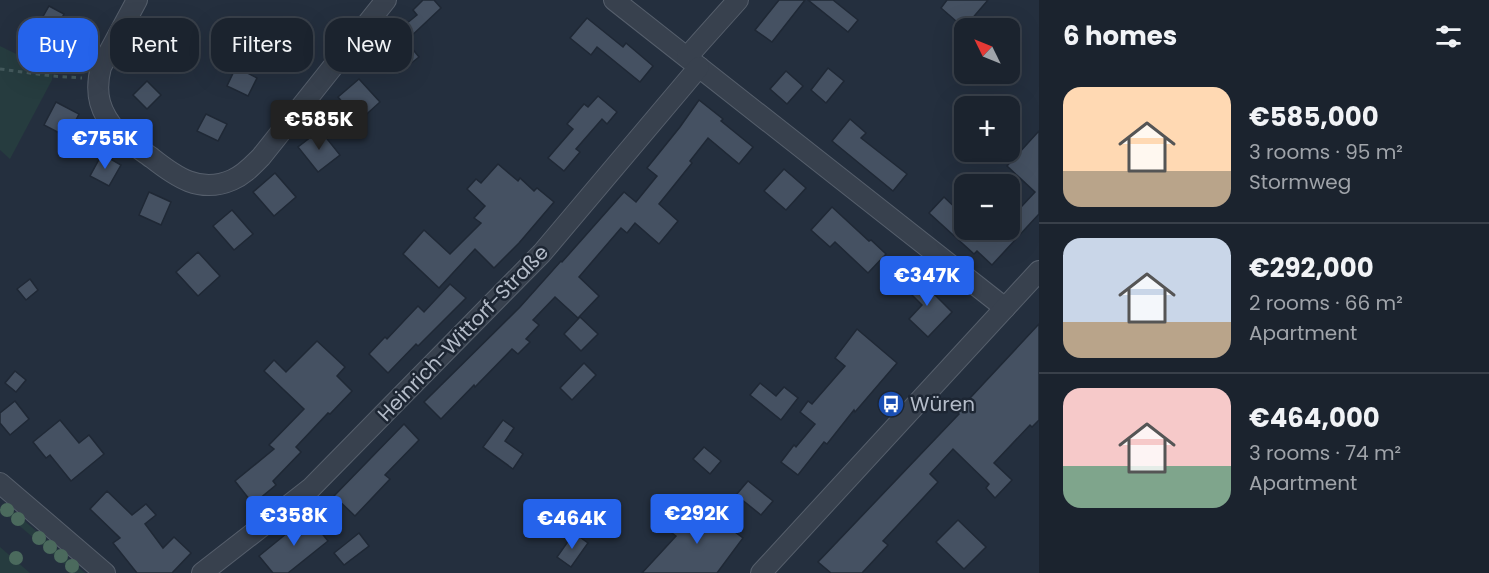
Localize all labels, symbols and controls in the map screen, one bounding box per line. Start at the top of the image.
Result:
chip: Buy [18,18,98,72]
chip: Rent [110,18,199,72]
chip: Filters [211,18,313,72]
chip: New [325,18,412,72]
north arrow [954,18,1020,84]
map controls [954,18,1020,240]
text: 6 homes [1063,18,1177,54]
icon: filters [1432,20,1465,53]
button: + [954,96,1020,162]
text: €585,000 [1249,99,1379,135]
pin: €585K [277,100,361,151]
text: €585K [285,105,353,133]
icon: home [1111,111,1183,183]
pin: €755K [63,119,147,170]
text: €755K [72,124,138,152]
text: 3 rooms · 95 m² [1249,138,1403,166]
text: Stormweg [1249,168,1351,196]
button: − [954,174,1020,240]
street label: Heinrich-Wittorf-Straße [371,239,555,427]
text: €292,000 [1249,250,1374,286]
pin: €347K [885,256,969,307]
text: €347K [894,261,960,289]
icon: home [1111,262,1183,334]
text: 2 rooms · 66 m² [1249,289,1403,317]
text: Apartment [1249,319,1357,347]
bus stop icon: Würen [876,389,906,419]
place label: Würen [910,390,975,418]
text: €464,000 [1249,400,1380,436]
icon: home [1111,412,1183,484]
text: 3 rooms · 74 m² [1249,439,1401,467]
text: Apartment [1249,469,1357,497]
pin: €292K [655,494,739,545]
pin: €358K [252,496,336,547]
pin: €464K [530,499,614,550]
text: €292K [665,499,730,527]
text: €358K [260,501,328,529]
text: €464K [537,504,607,532]

